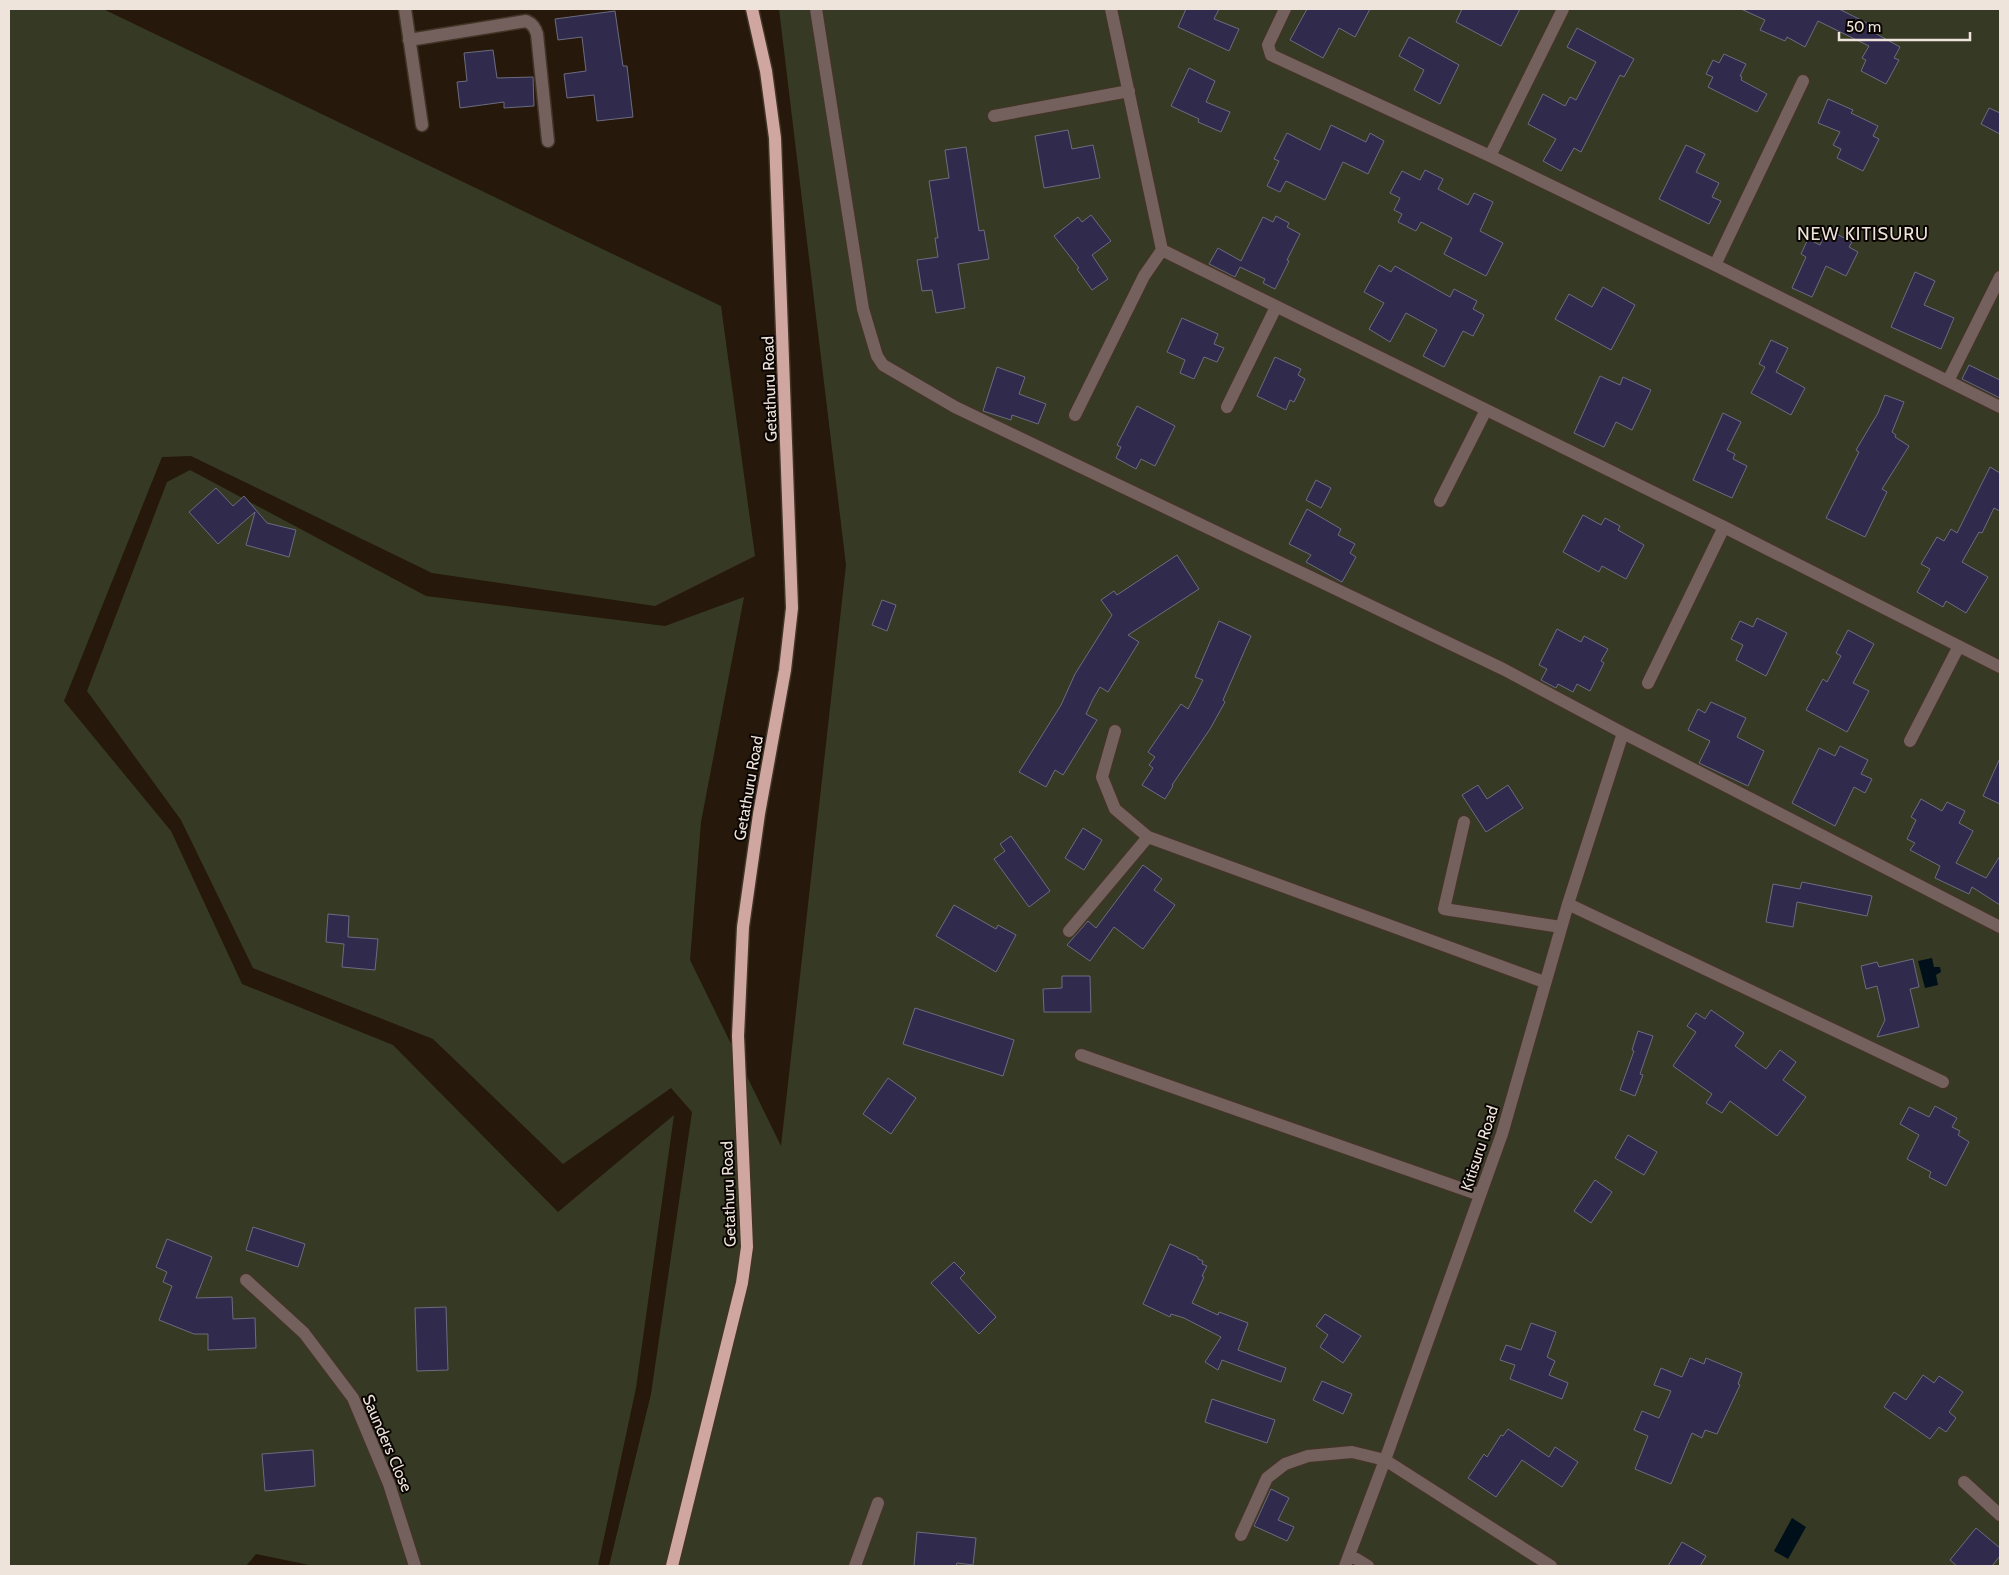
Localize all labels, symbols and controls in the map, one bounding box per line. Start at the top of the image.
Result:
scale bar [1839,10,1970,42]
text: 50 m [1846,18,1881,36]
district label: NEW KITISURU [1797,223,1929,245]
street label: Getathuru Road [758,336,781,442]
street label: Getathuru Road [730,734,767,842]
street label: Kitisuru Road [1457,1103,1502,1193]
street label: Getathuru Road [717,1141,740,1247]
street label: Saunders Close [359,1392,417,1495]

